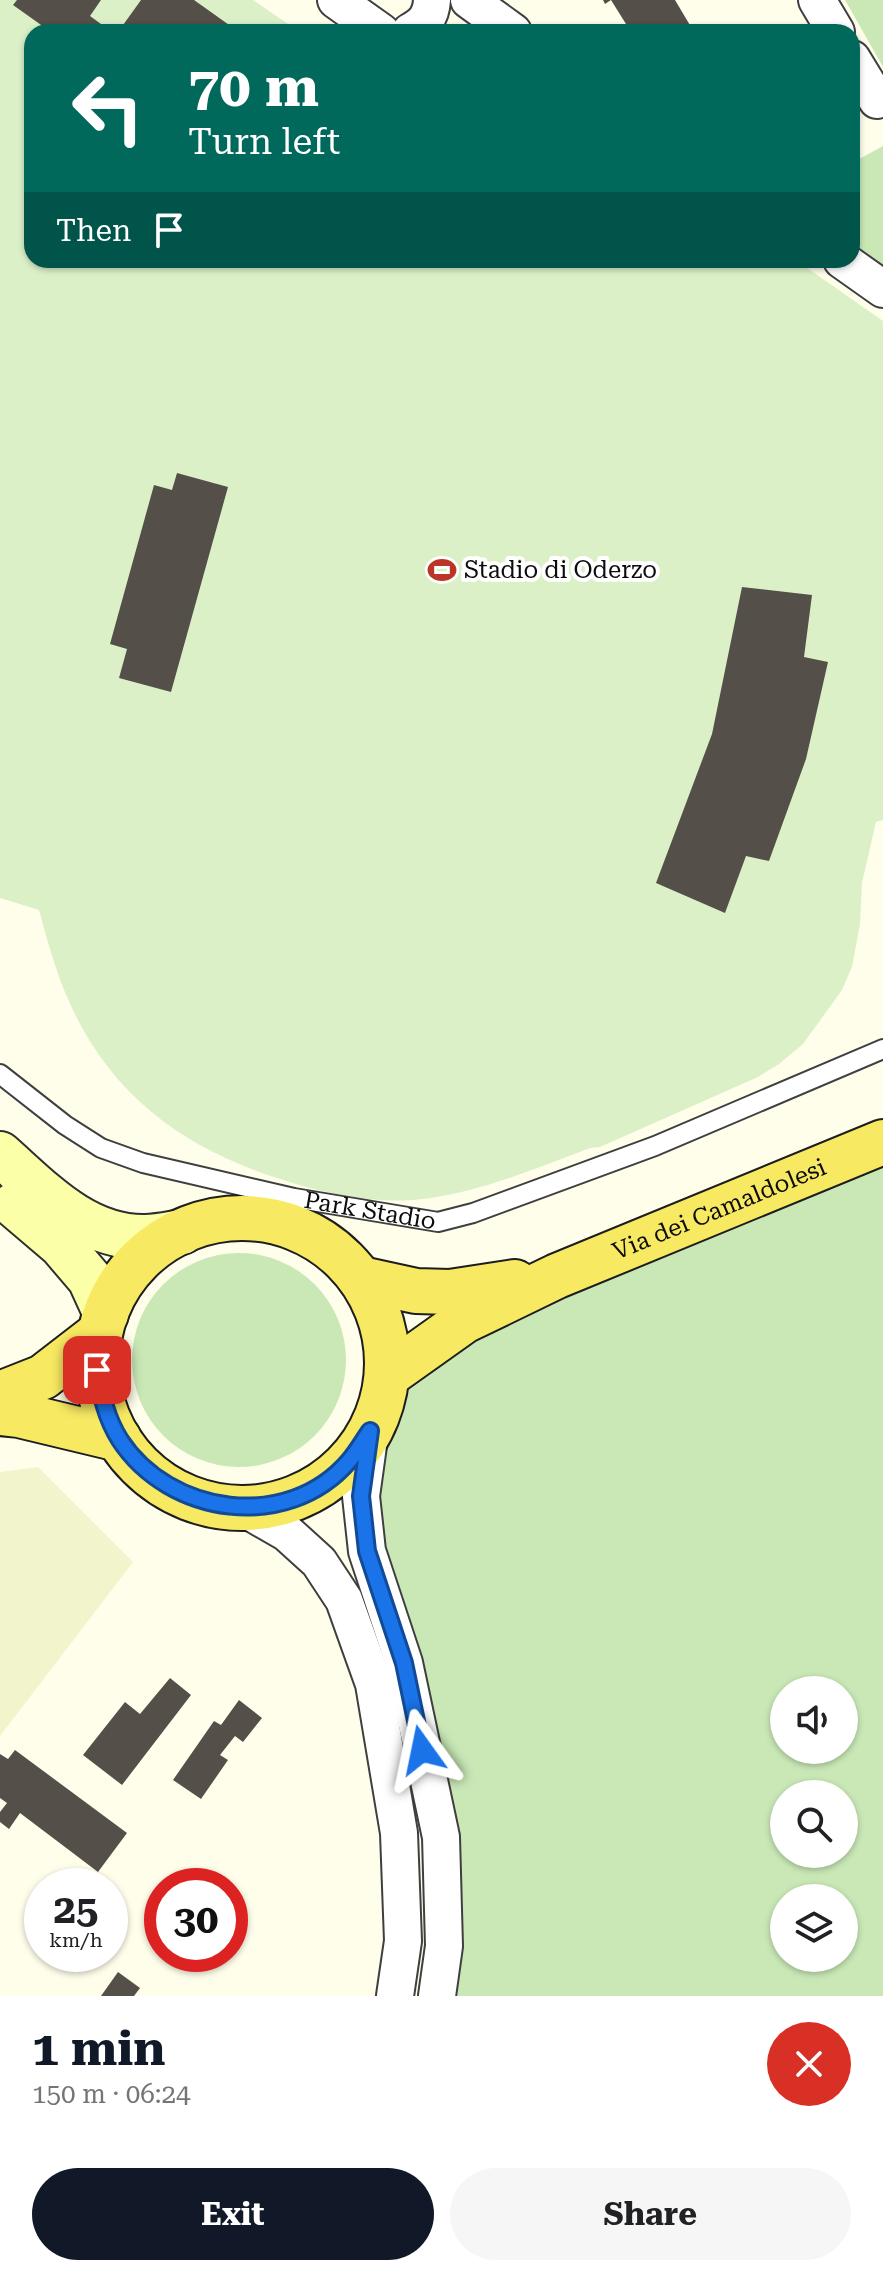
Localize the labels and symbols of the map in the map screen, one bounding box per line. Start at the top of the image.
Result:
sports icon: Stadio di Oderzo [427,555,457,585]
place label: Stadio di Oderzo [464,556,657,584]
street label: Via dei Camaldolesi [608,1153,830,1266]
street label: Park Stadio [302,1186,438,1235]
pin [63,1336,131,1404]
position arrow [380,1708,464,1792]
speed limit sign: 30 [144,1868,248,1972]

